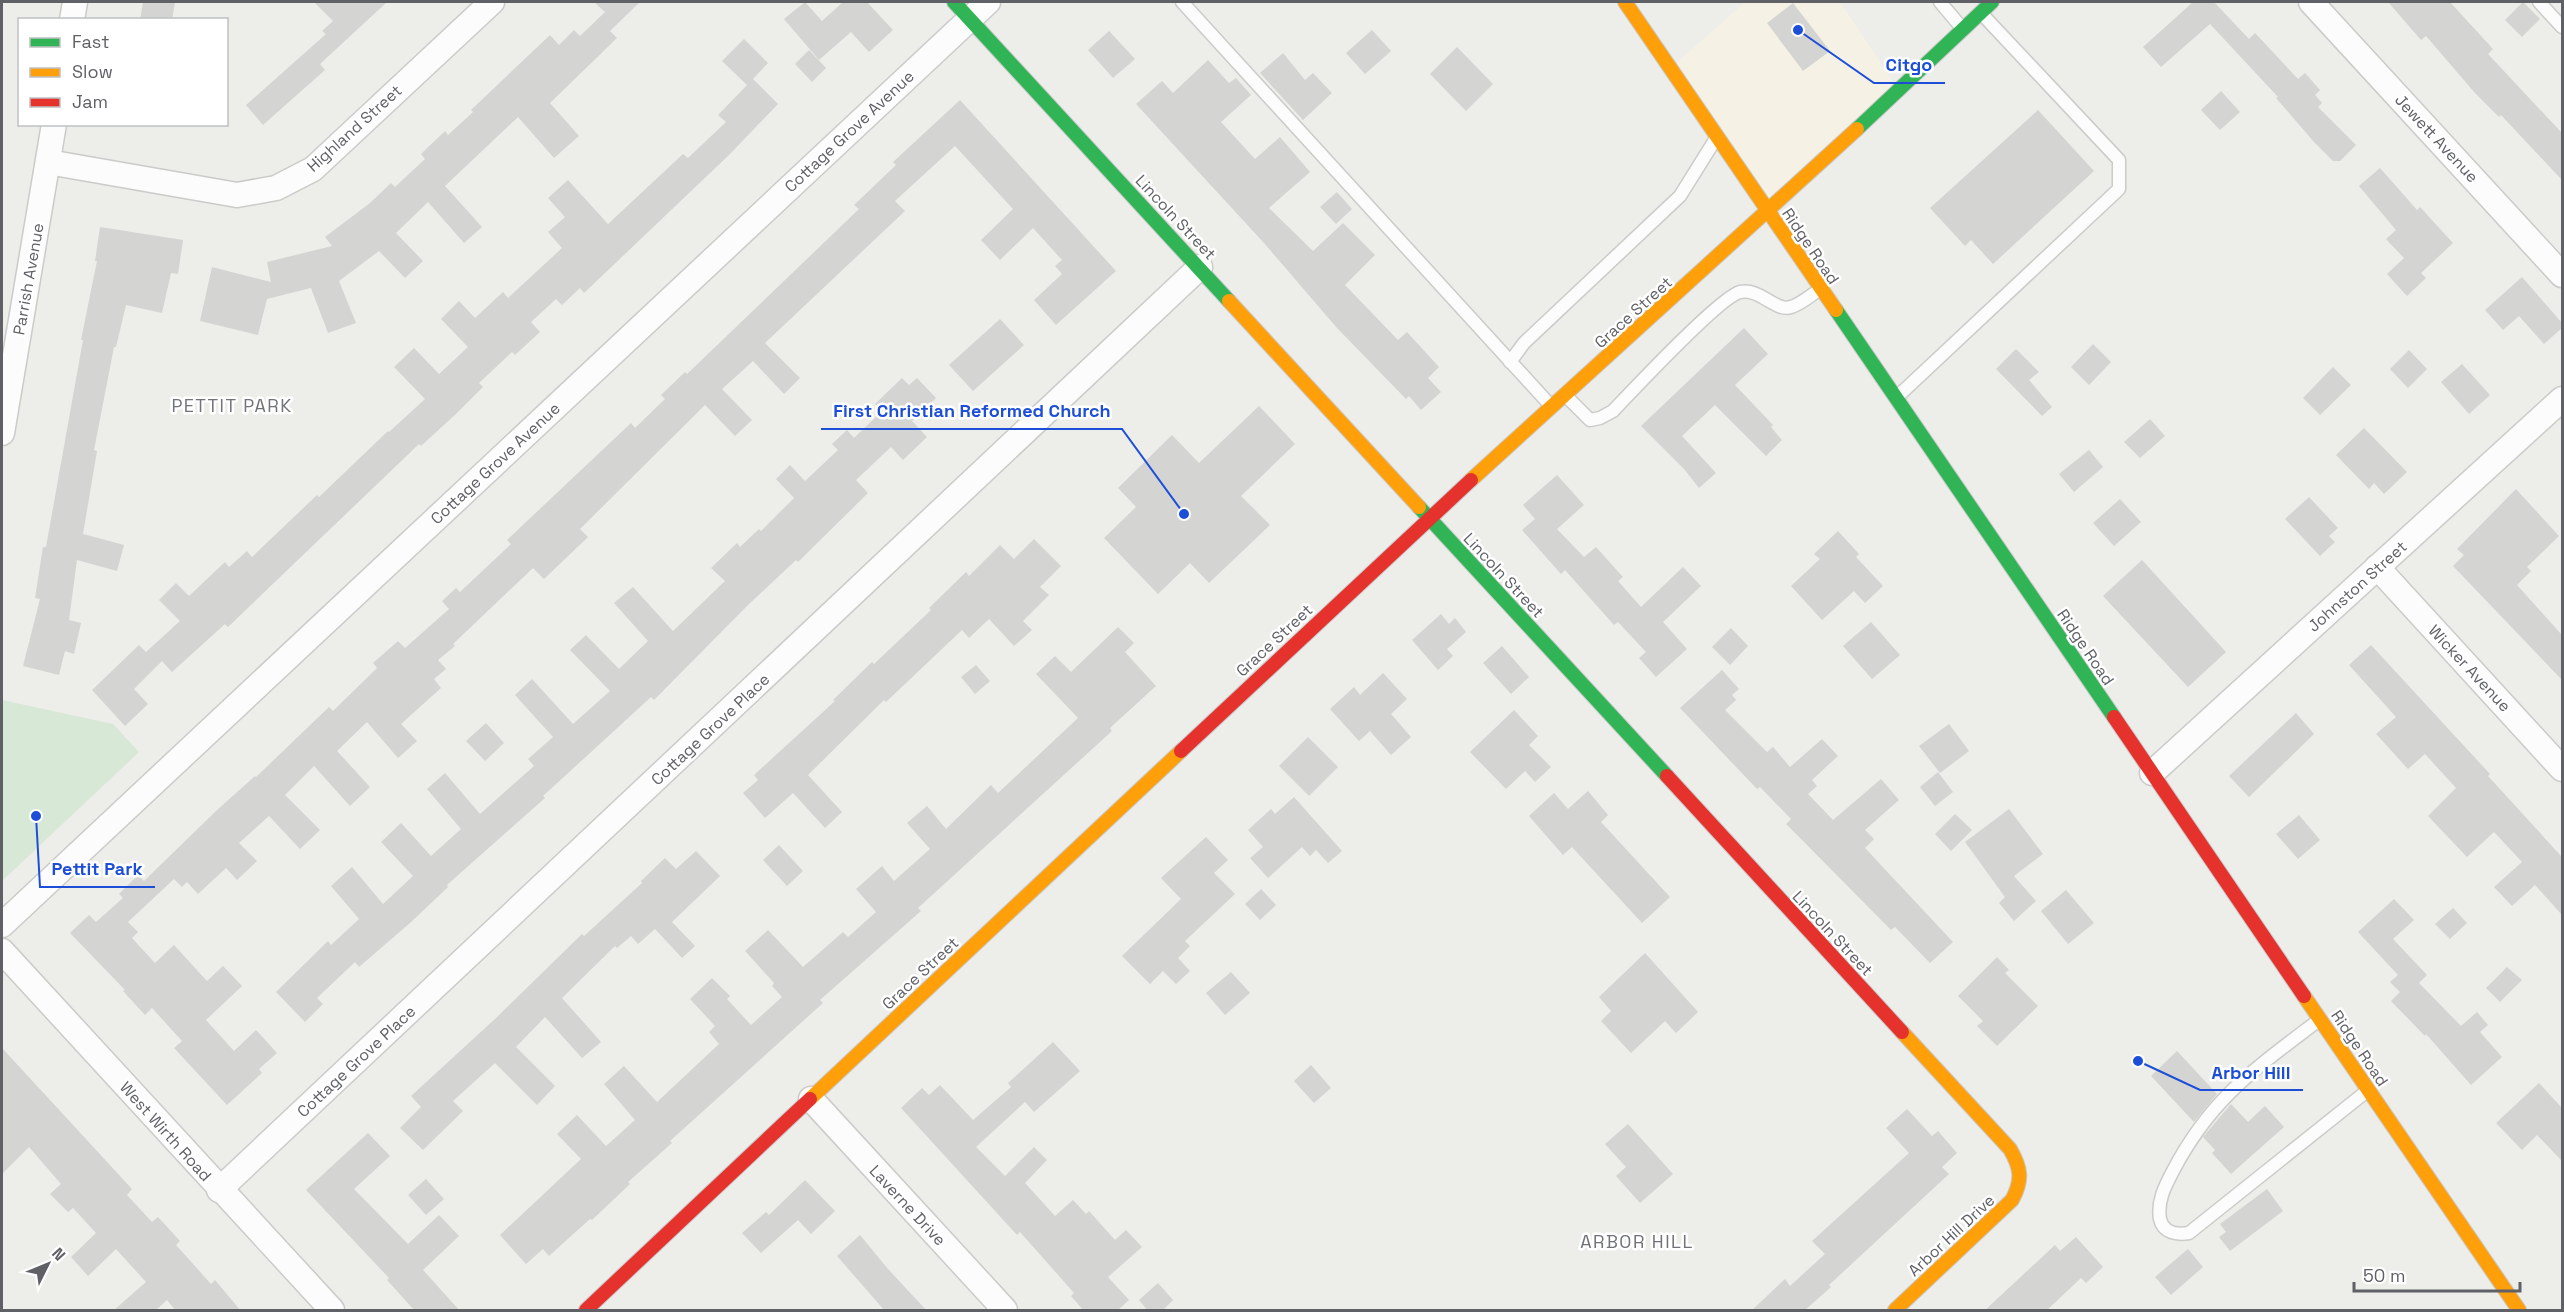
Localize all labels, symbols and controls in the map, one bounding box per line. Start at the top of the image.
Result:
legend [18,18,228,126]
text: Fast [72,30,109,53]
callout: Citgo [1874,47,1945,83]
text: Citgo [1886,53,1932,76]
text: Slow [72,60,113,83]
street label: Cottage Grove Avenue [780,66,919,197]
street label: Highland Street [302,80,406,177]
text: Jam [72,90,108,113]
street label: Jewett Avenue [2390,90,2483,187]
street label: Lincoln Street [1131,170,1220,264]
street label: Ridge Road [1777,204,1844,288]
street label: Parrish Avenue [8,221,49,337]
street label: Grace Street [1590,272,1677,353]
callout: First Christian Reformed Church [821,393,1122,429]
district label: PETTIT PARK [171,394,293,417]
street label: Cottage Grove Avenue [426,398,565,529]
text: First Christian Reformed Church [833,399,1111,422]
street label: Lincoln Street [1459,528,1548,622]
street label: Johnston Street [2303,536,2411,637]
street label: Grace Street [1232,599,1317,681]
street label: Ridge Road [2052,605,2119,689]
street label: Wicker Avenue [2424,620,2515,716]
street label: Cottage Grove Place [647,669,774,790]
callout: Pettit Park [40,851,155,887]
text: Pettit Park [51,857,143,880]
street label: Lincoln Street [1788,886,1877,980]
street label: Grace Street [878,932,963,1014]
street label: Cottage Grove Place [293,1001,420,1122]
street label: Ridge Road [2326,1006,2393,1090]
callout: Arbor Hill [2200,1054,2303,1090]
text: Arbor Hill [2212,1061,2290,1084]
street label: West Wirth Road [115,1077,216,1186]
street label: Laverne Drive [865,1160,950,1250]
street label: Arbor Hill Drive [1904,1190,1999,1281]
district label: ARBOR HILL [1580,1230,1694,1253]
north arrow [18,1234,78,1294]
text: N [47,1243,70,1265]
scale bar [2354,1255,2520,1293]
text: 50 m [2363,1264,2405,1287]

